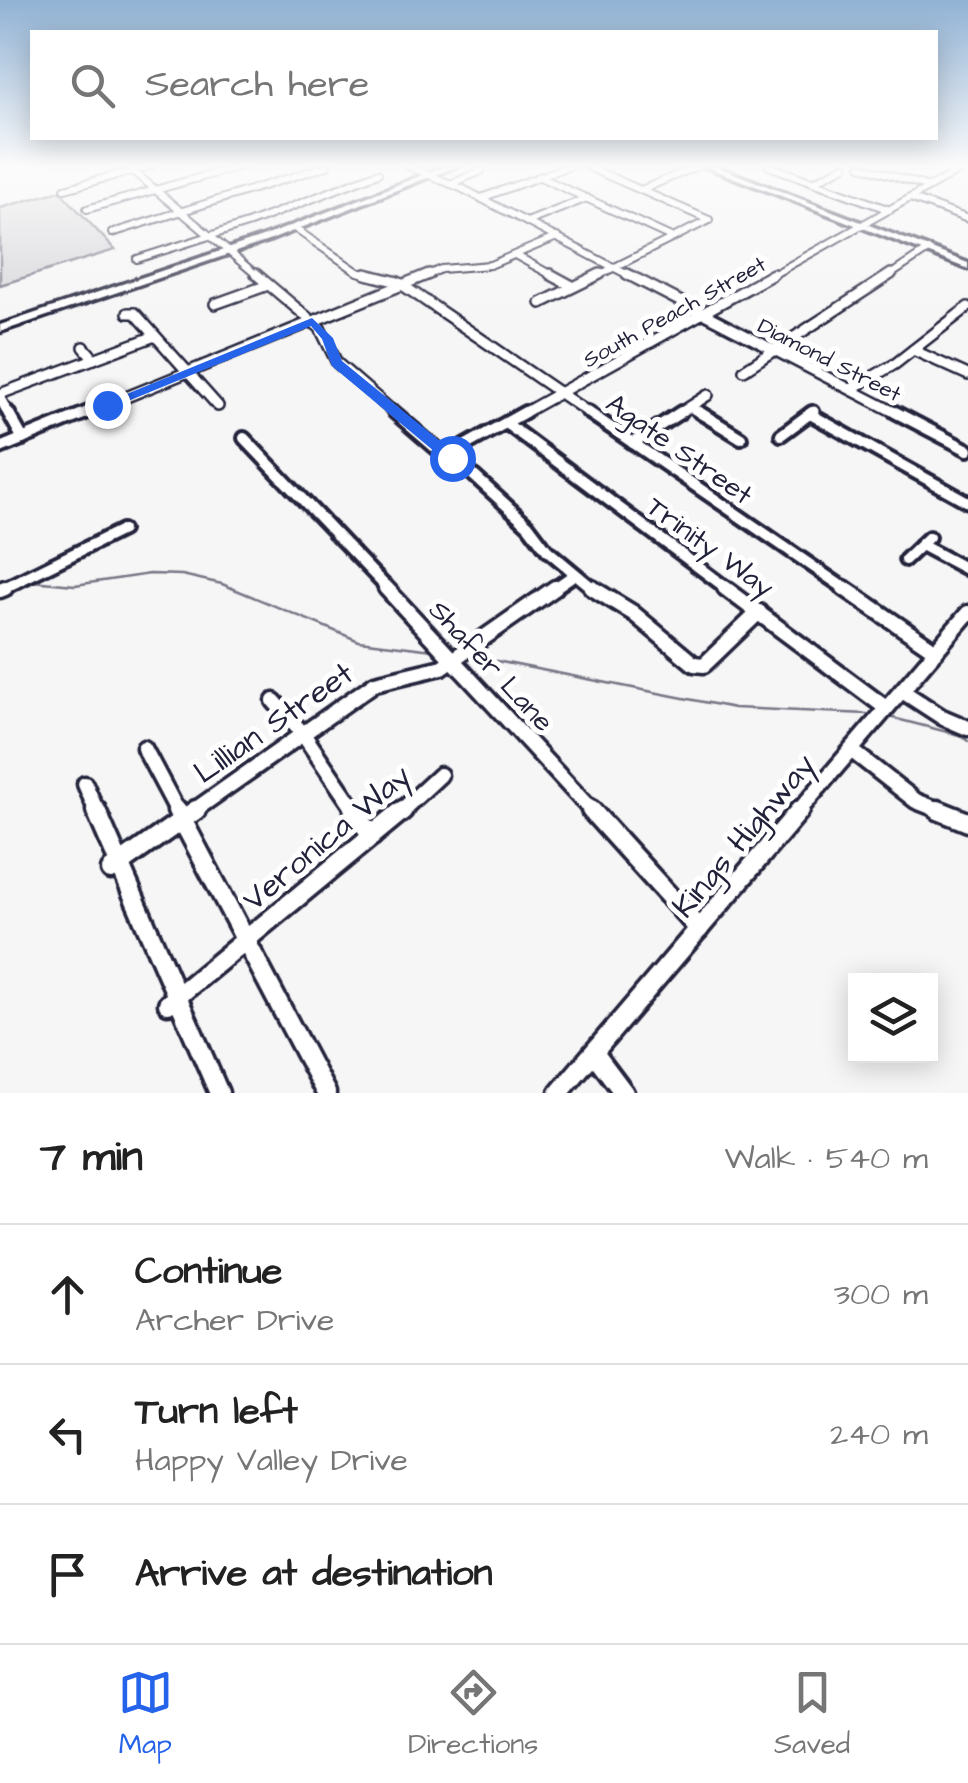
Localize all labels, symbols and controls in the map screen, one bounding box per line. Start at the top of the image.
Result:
search box [30,30,938,140]
icon: search [65,58,120,113]
text: Search here [145,59,369,111]
street label: South Peach Street [578,249,772,376]
street label: Diamond Street [752,311,907,410]
route end [85,383,131,429]
street label: Agate Street [597,384,761,515]
route start [430,436,476,482]
street label: Trinity Way [637,488,782,608]
street label: Shafer Lane [420,592,562,741]
street label: Lillian Street [185,652,363,795]
street label: Kings Highway [662,744,826,928]
street label: Veronica Way [233,754,421,922]
map controls [848,973,938,1063]
button: layers [848,973,938,1063]
text: 7 min [40,1129,143,1187]
text: Walk · 540 m [724,1136,928,1181]
text: Continue [135,1246,282,1298]
icon: ahead [40,1267,95,1322]
text: 300 m [834,1272,928,1317]
text: Archer Drive [135,1298,334,1343]
text: Turn left [135,1386,298,1438]
icon: left [40,1407,95,1462]
text: 240 m [830,1412,928,1457]
text: Happy Valley Drive [135,1438,408,1483]
icon: arrive [40,1547,95,1602]
text: Arrive at destination [135,1548,492,1600]
tab: Map [118,1665,173,1764]
tab: Directions [408,1665,538,1764]
tab: Saved [774,1665,850,1764]

